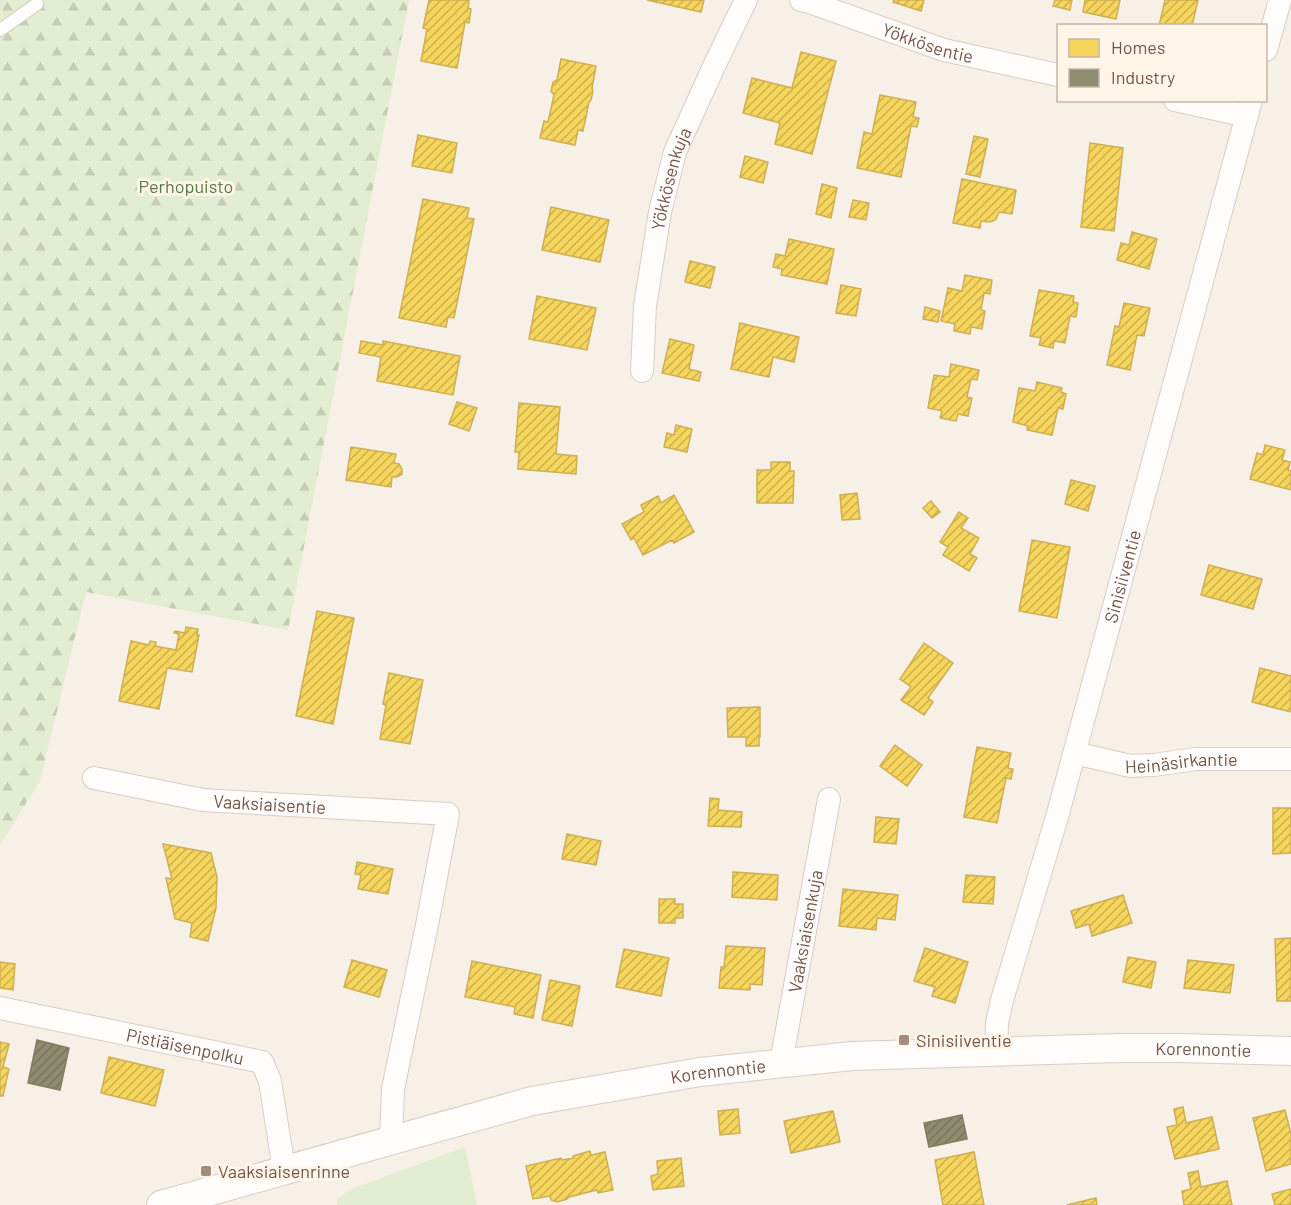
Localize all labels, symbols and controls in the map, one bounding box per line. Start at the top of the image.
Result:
street label: Yökkösentie [879,18,976,67]
legend [1057,24,1267,102]
text: Homes [1111,36,1165,58]
text: Industry [1111,66,1175,88]
street label: Yökkösenkuja [646,124,696,232]
park label: Perhopuisto [139,175,233,197]
street label: Sinisiiventie [1099,527,1145,625]
street label: Heinäsirkantie [1124,748,1238,777]
street label: Vaaksiaisentie [213,790,327,818]
street label: Vaaksiaisenkuja [783,868,827,994]
street label: Pistiäisenpolku [124,1023,246,1069]
place label: Sinisiiventie [916,1029,1012,1051]
marker: Sinisiiventie [897,1033,911,1047]
street label: Korennontie [1155,1037,1252,1061]
street label: Korennontie [669,1054,767,1088]
place label: Vaaksiaisenrinne [218,1160,350,1182]
marker: Vaaksiaisenrinne [199,1164,213,1178]

